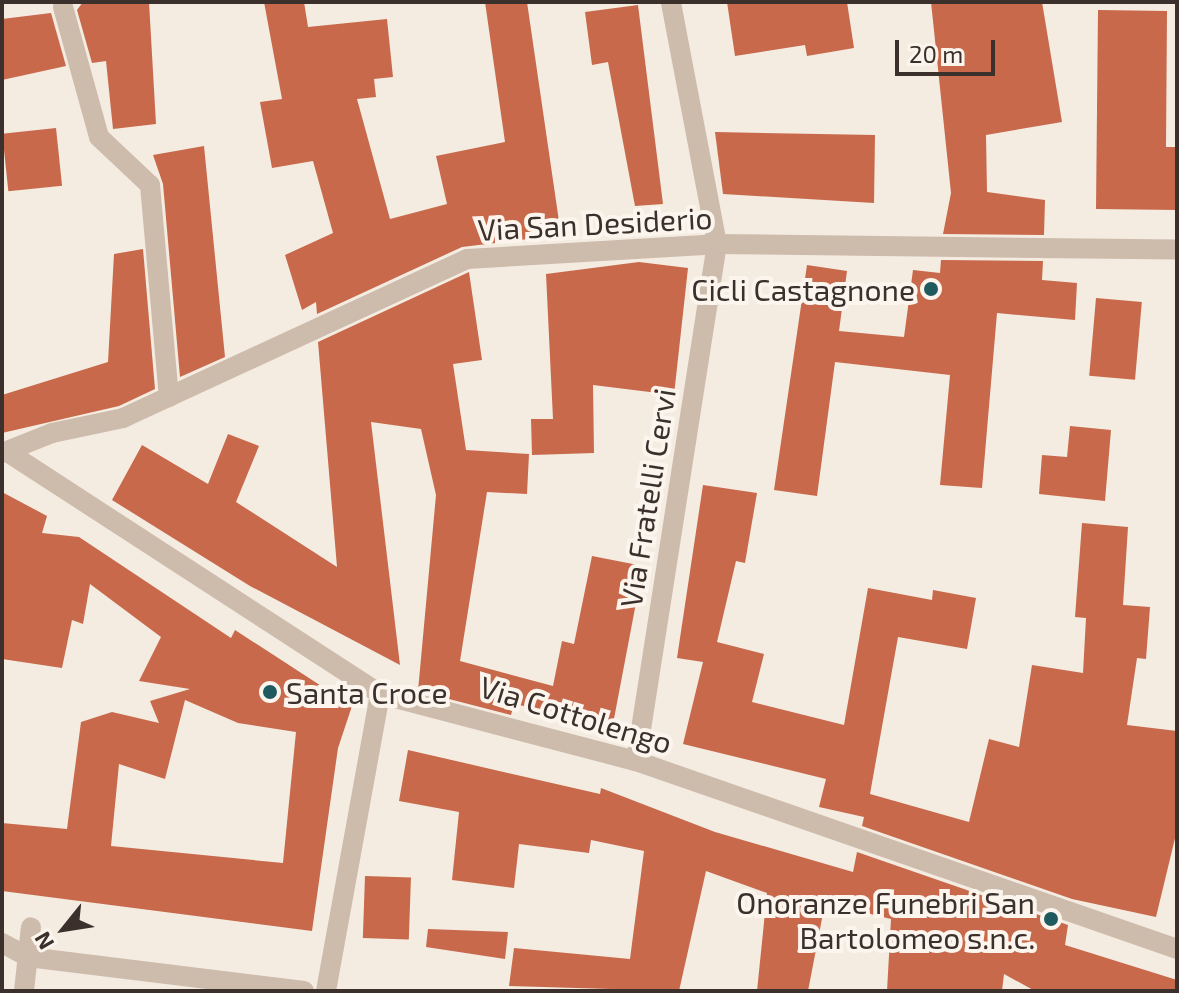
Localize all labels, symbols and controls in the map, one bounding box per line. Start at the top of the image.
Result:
scale bar [899,24,999,74]
text: 20 m [909,39,963,68]
street label: Via San Desiderio [477,199,713,247]
place label: Cicli Castagnone [691,271,915,307]
marker: Cicli Castagnone [922,280,940,298]
street label: Via Fratelli Cervi [612,386,682,610]
street label: Via Cottolengo [476,668,676,760]
place label: Santa Croce [286,674,448,710]
marker: Santa Croce [261,683,279,701]
place label: Onoranze Funebri San Bartolomeo s.n.c. [736,884,1035,954]
north arrow [24,889,104,969]
marker: Onoranze Funebri San Bartolomeo s.n.c. [1042,910,1060,928]
text: N [28,928,58,954]

